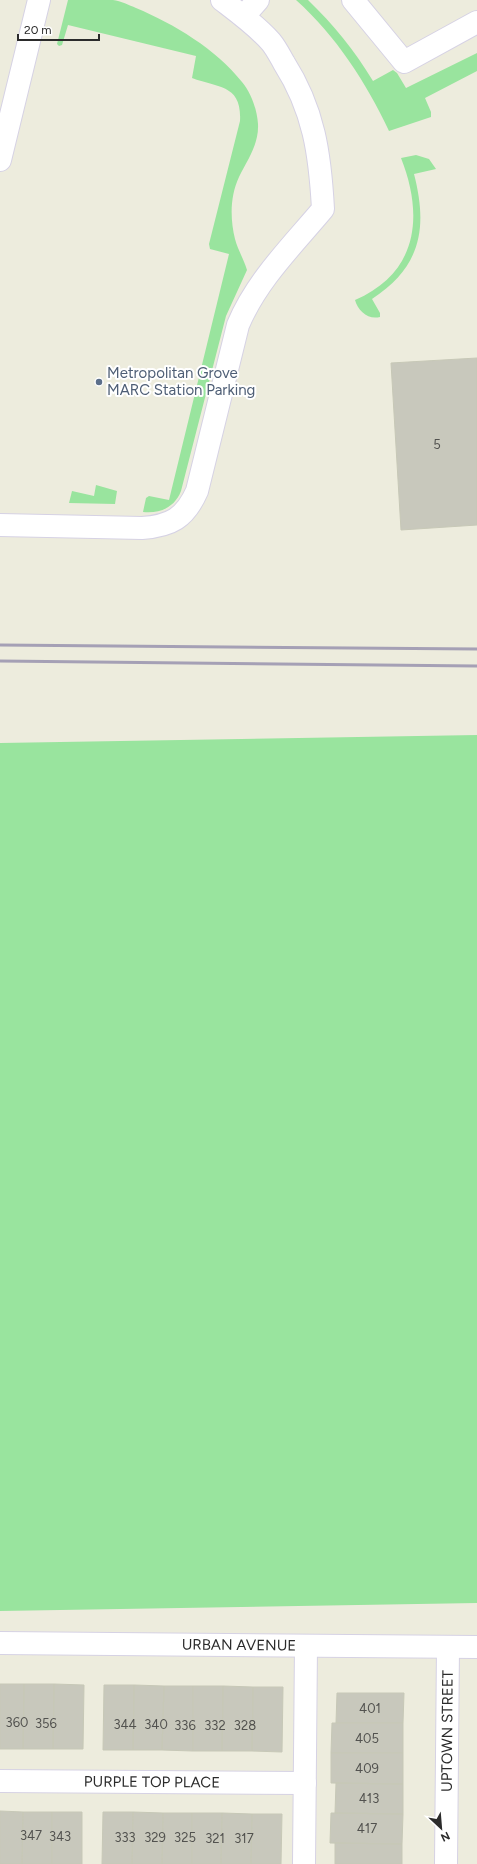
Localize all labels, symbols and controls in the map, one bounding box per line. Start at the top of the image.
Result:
scale bar [18,16,99,42]
text: 20 m [24,23,52,37]
place label: Metropolitan Grove MARC Station Parking [107,364,255,399]
marker: Metropolitan Grove MARC Station Parking [94,377,104,387]
house number: 5 [433,437,441,452]
street label: URBAN AVENUE [182,1636,296,1654]
street label: UPTOWN STREET [438,1669,457,1792]
house number: 401 [359,1701,381,1716]
house number: 360 [6,1715,28,1730]
house number: 356 [35,1716,57,1731]
house number: 344 [113,1717,137,1732]
house number: 340 [144,1717,168,1732]
house number: 336 [174,1718,196,1733]
house number: 332 [204,1718,226,1733]
house number: 328 [234,1718,256,1733]
house number: 405 [355,1731,379,1746]
house number: 409 [355,1761,379,1776]
street label: PURPLE TOP PLACE [84,1773,220,1791]
house number: 413 [359,1791,379,1806]
north arrow [421,1808,461,1848]
house number: 417 [357,1821,377,1836]
house number: 347 [20,1828,42,1843]
house number: 343 [49,1829,71,1844]
text: N [438,1829,452,1844]
house number: 333 [114,1830,136,1845]
house number: 329 [144,1830,166,1845]
house number: 325 [174,1830,196,1845]
house number: 321 [205,1831,225,1846]
house number: 317 [234,1831,254,1846]

